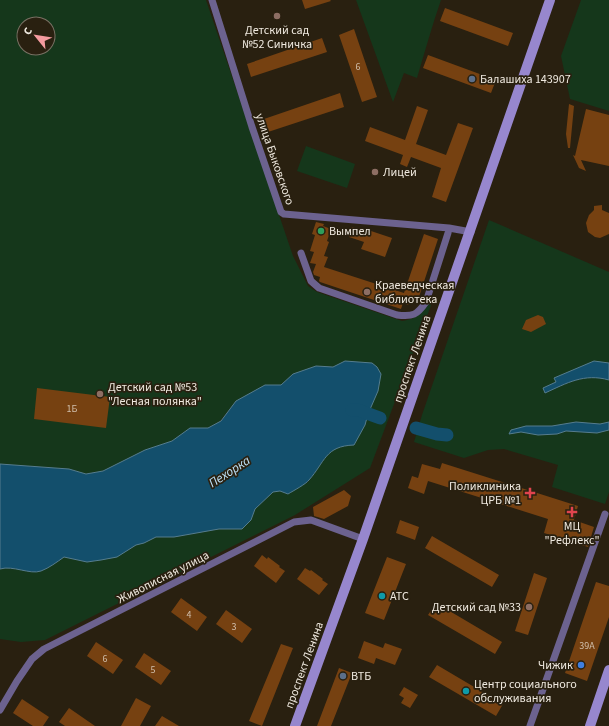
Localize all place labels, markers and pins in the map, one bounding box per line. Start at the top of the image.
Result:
marker: Детский сад №52 Синичка [272,11,282,21]
place label: Детский сад №52 Синичка [242,22,312,53]
place label: Балашиха 143907 [480,71,571,88]
marker: Балашиха 143907 [467,74,477,84]
place label: Лицей [383,164,417,181]
marker: Лицей [370,167,380,177]
place label: Вымпел [329,223,371,240]
marker: Вымпел [316,226,326,236]
place label: Краеведческая библиотека [375,277,454,308]
marker: Краеведческая библиотека [362,287,372,297]
place label: Детский сад №53 "Лесная полянка" [108,379,202,410]
marker: Детский сад №53 "Лесная полянка" [95,389,105,399]
place label: Поликлиника ЦРБ №1 [449,478,521,509]
marker: Поликлиника ЦРБ №1 [524,487,536,499]
marker: МЦ "Рефлекс" [566,506,578,518]
place label: МЦ "Рефлекс" [544,518,600,549]
place label: АТС [390,588,409,605]
marker: АТС [377,591,387,601]
place label: Детский сад №33 [432,599,521,616]
marker: Детский сад №33 [524,602,534,612]
place label: Чижик [538,657,573,674]
marker: Чижик [576,660,586,670]
place label: ВТБ [351,668,371,685]
marker: ВТБ [338,671,348,681]
place label: Центр социального обслуживания [474,676,577,707]
marker: Центр социального обслуживания [461,686,471,696]

